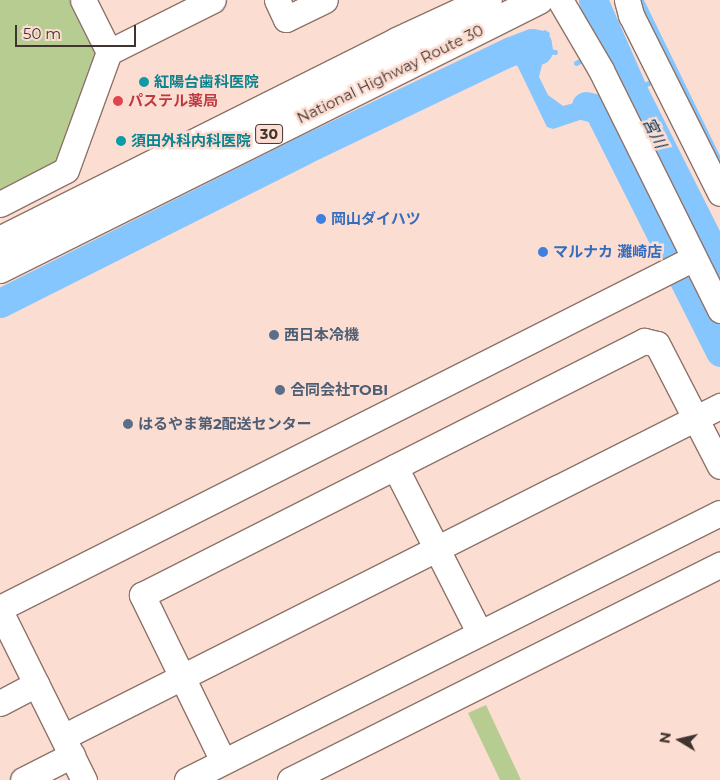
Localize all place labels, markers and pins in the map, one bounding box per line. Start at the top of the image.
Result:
place label: 紅陽台歯科医院 [154,73,259,91]
marker: 紅陽台歯科医院 [138,76,150,88]
place label: パステル薬局 [128,92,218,110]
marker: パステル薬局 [112,95,124,107]
place label: 須田外科内科医院 [131,132,251,150]
marker: 須田外科内科医院 [115,135,127,147]
place label: 岡山ダイハツ [331,210,421,228]
marker: 岡山ダイハツ [315,213,327,225]
place label: マルナカ 灘崎店 [553,243,662,261]
marker: マルナカ 灘崎店 [537,246,549,258]
place label: 西日本冷機 [284,326,359,344]
marker: 西日本冷機 [268,329,280,341]
place label: 合同会社TOBI [290,381,388,399]
marker: 合同会社TOBI [274,384,286,396]
place label: はるやま第2配送センター [138,415,312,433]
marker: はるやま第2配送センター [122,418,134,430]

